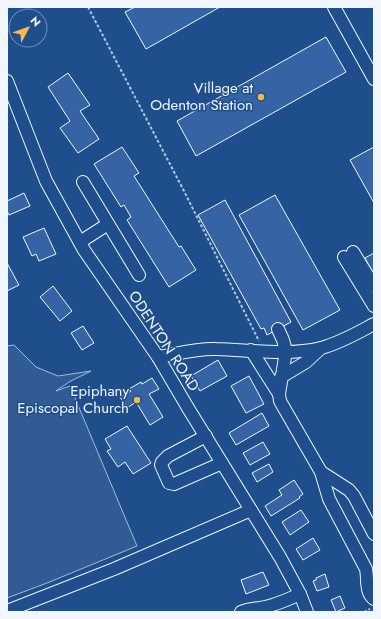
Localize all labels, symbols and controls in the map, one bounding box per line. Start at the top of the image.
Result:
north arrow [8,8,48,48]
text: N [27,13,44,30]
place label: Village at Odenton Station [150,77,253,116]
marker: Village at Odenton Station [256,92,266,102]
street label: ODENTON ROAD [123,286,205,396]
place label: Epiphany Episcopal Church [17,380,129,419]
marker: Epiphany Episcopal Church [132,395,142,405]

